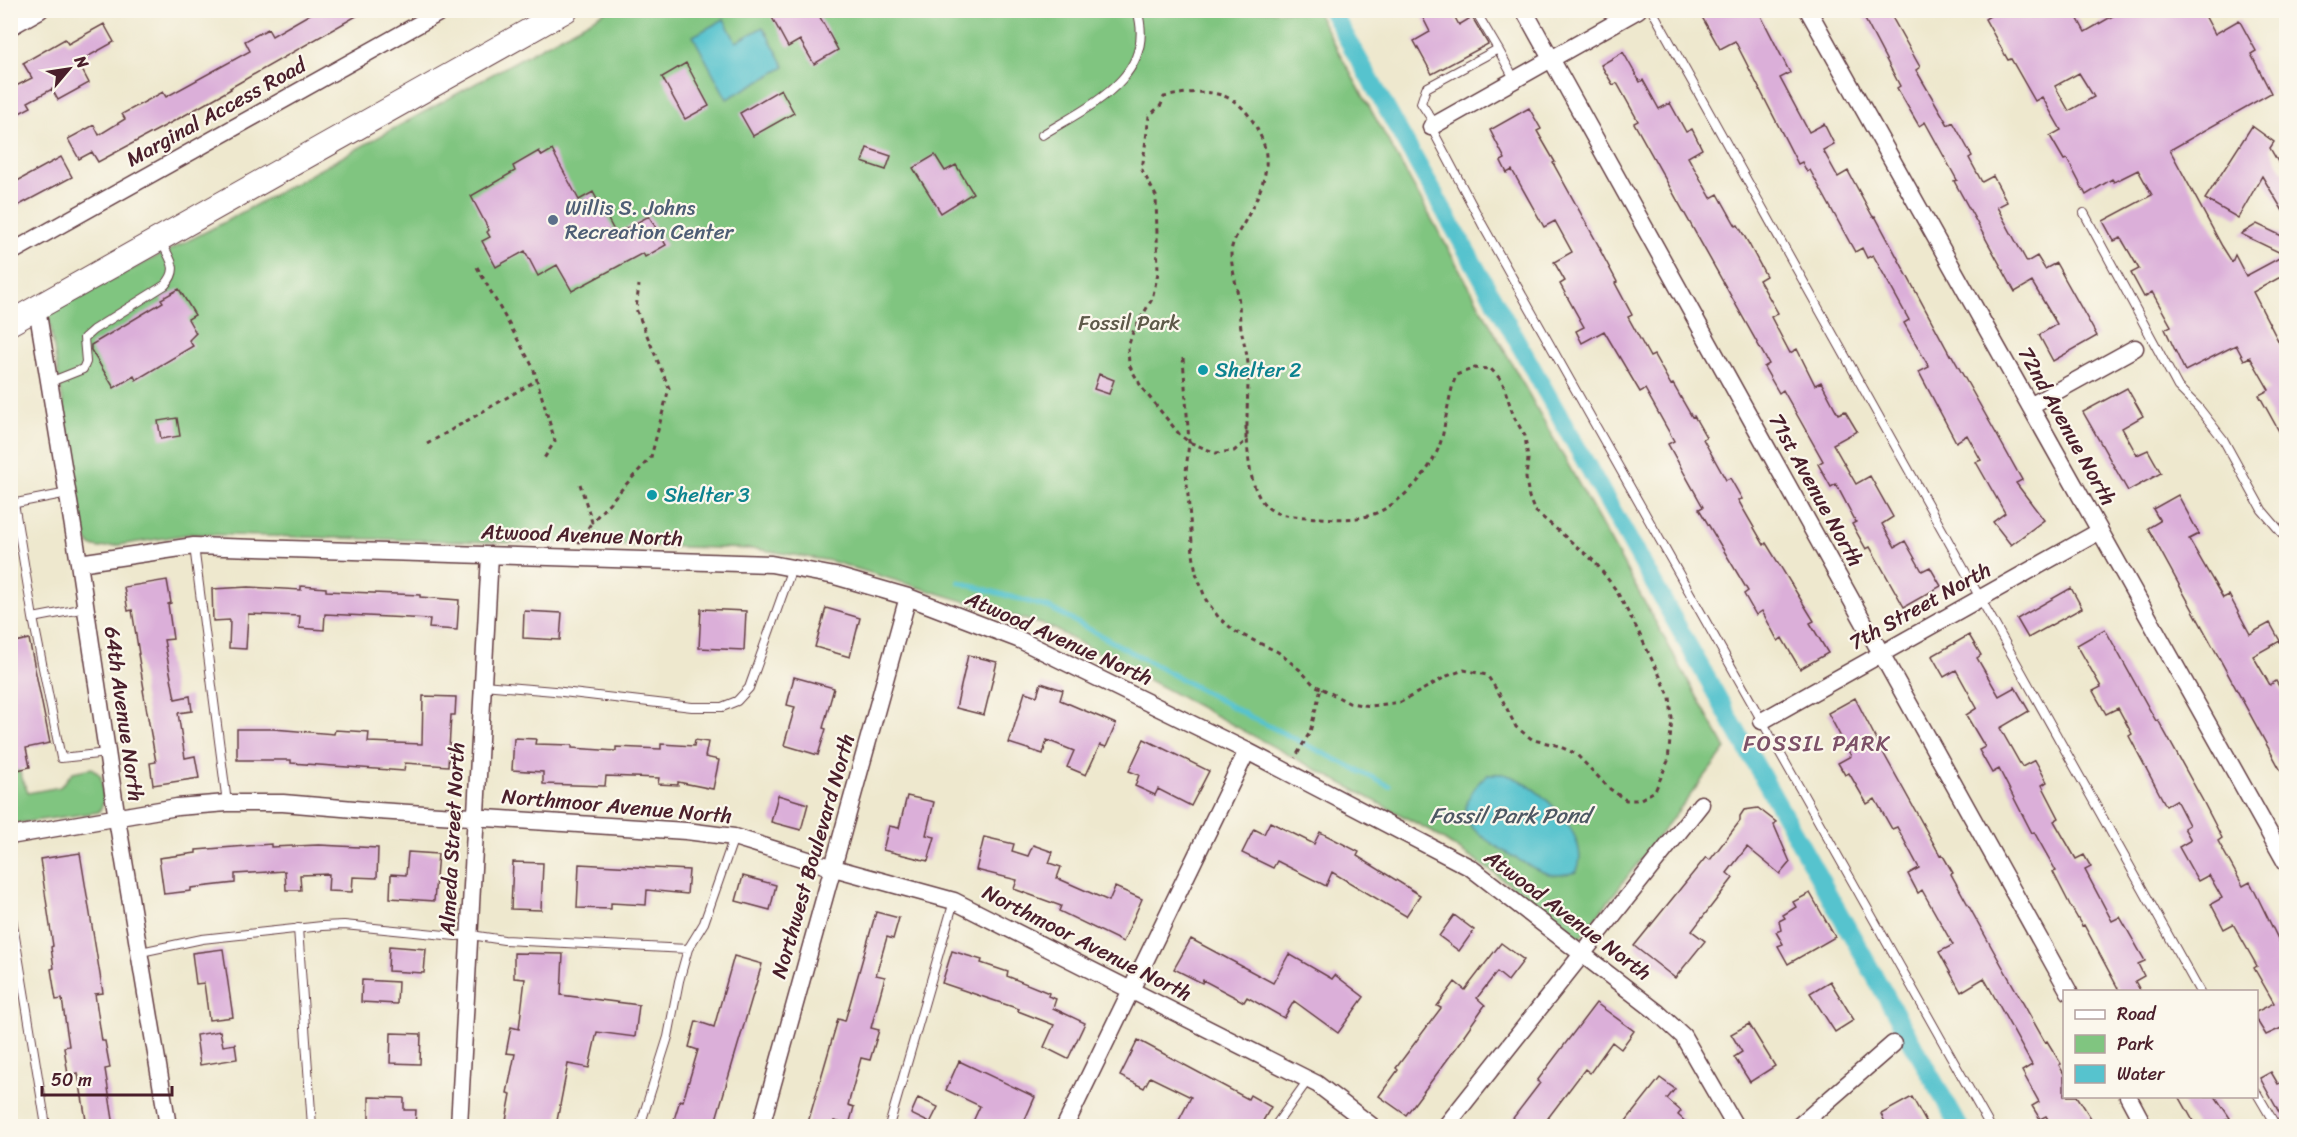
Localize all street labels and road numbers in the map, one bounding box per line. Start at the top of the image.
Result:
street label: Marginal Access Road [119,46,315,177]
street label: 72nd Avenue North [2007,339,2127,513]
street label: 71st Avenue North [1758,406,1874,574]
street label: Atwood Avenue North [480,512,683,558]
street label: 7th Street North [1842,551,1998,661]
street label: Atwood Avenue North [958,579,1159,696]
street label: 64th Avenue North [93,624,155,804]
street label: Northwest Boulevard North [760,729,866,983]
street label: Almeda Street North [428,741,476,938]
street label: Northmoor Avenue North [500,777,734,835]
street label: Atwood Avenue North [1475,839,1660,991]
street label: Northmoor Avenue North [975,874,1199,1012]

